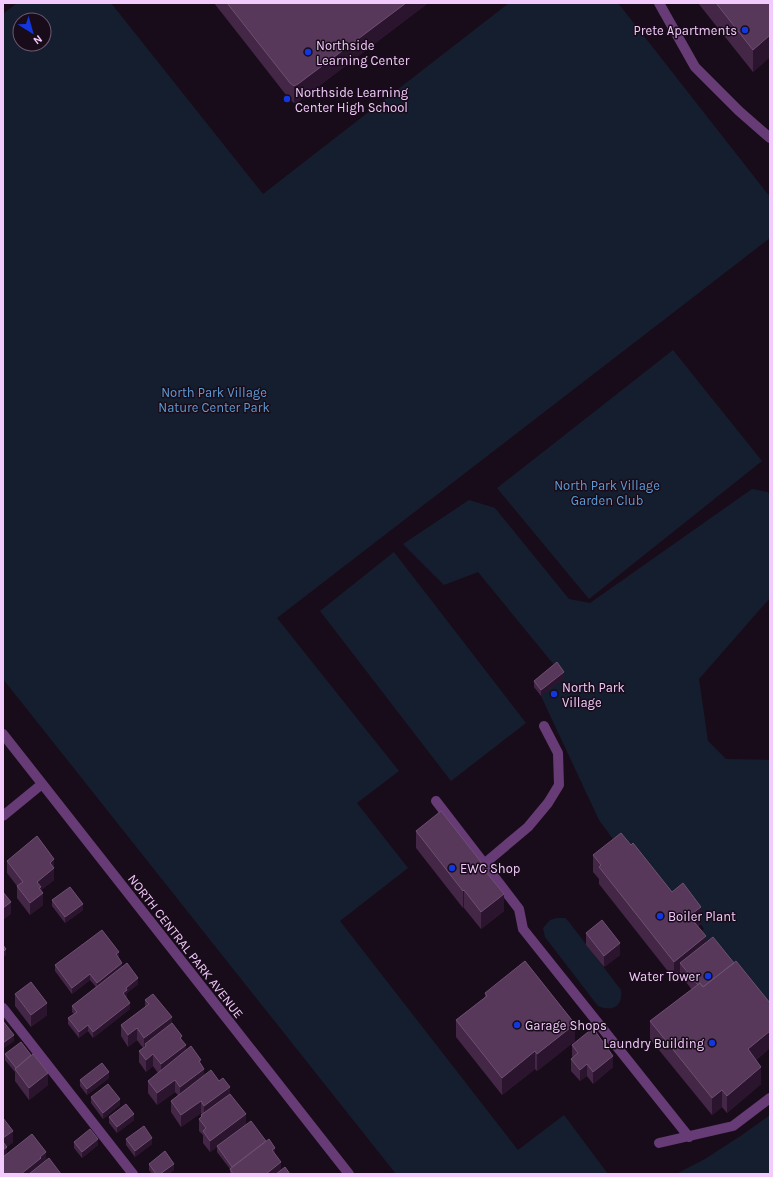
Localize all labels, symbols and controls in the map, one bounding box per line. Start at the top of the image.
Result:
north arrow [12,12,52,52]
place label: Prete Apartments [634,23,737,38]
marker: Prete Apartments [740,25,750,35]
text: N [31,32,45,47]
place label: Northside Learning Center [316,38,410,68]
marker: Northside Learning Center [303,47,313,57]
place label: Northside Learning Center High School [295,85,409,115]
marker: Northside Learning Center High School [282,94,292,104]
park label: North Park Village Nature Center Park [158,385,270,415]
park label: North Park Village Garden Club [554,478,660,508]
place label: North Park Village [562,680,625,710]
marker: North Park Village [549,689,559,699]
place label: EWC Shop [460,861,520,876]
marker: EWC Shop [447,863,457,873]
street label: NORTH CENTRAL PARK AVENUE [125,871,246,1021]
place label: Boiler Plant [668,909,736,924]
marker: Boiler Plant [655,911,665,921]
place label: Water Tower [629,969,700,984]
marker: Water Tower [703,971,713,981]
place label: Garage Shops [525,1018,607,1033]
marker: Garage Shops [512,1020,522,1030]
place label: Laundry Building [603,1036,705,1051]
marker: Laundry Building [707,1038,717,1048]

